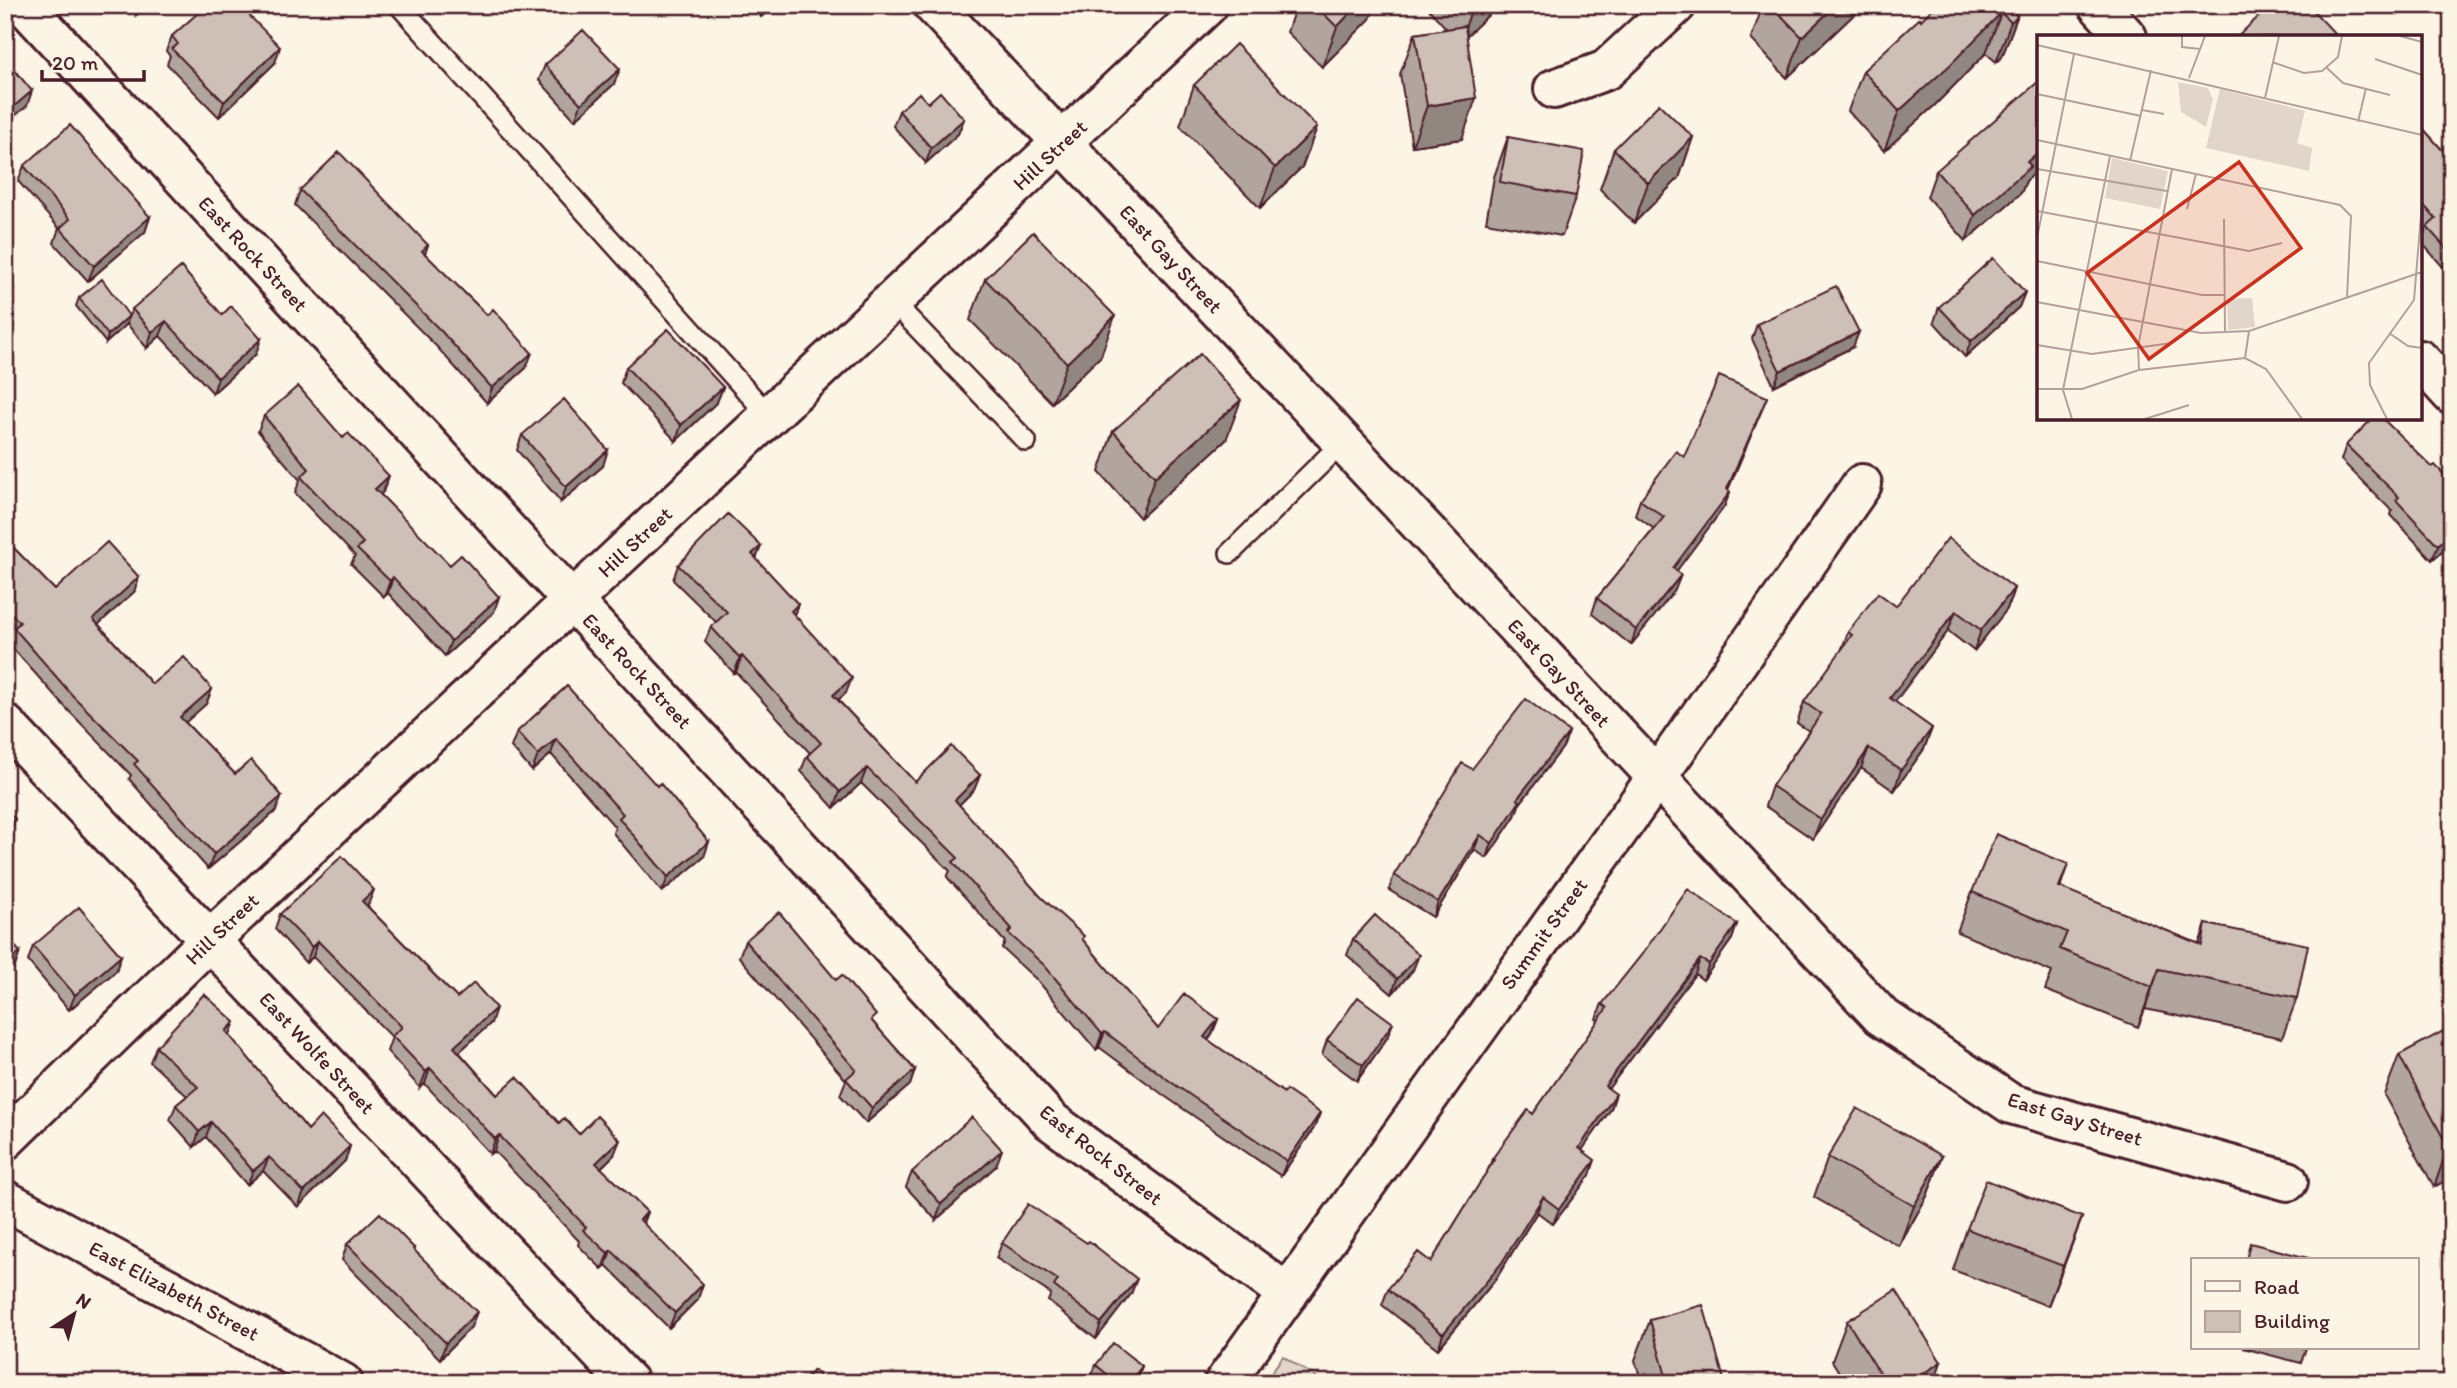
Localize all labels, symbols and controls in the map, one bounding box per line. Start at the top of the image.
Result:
inset map [2037,35,2422,420]
scale bar [42,38,144,82]
text: 20 m [52,50,99,75]
street label: Hill Street [1007,114,1092,195]
street label: East Rock Street [193,191,313,317]
street label: East Gay Street [1115,199,1228,318]
street label: Hill Street [592,501,677,582]
street label: East Rock Street [577,608,697,734]
street label: East Gay Street [1503,613,1616,732]
street label: Summit Street [1495,873,1592,994]
street label: Hill Street [180,887,264,970]
street label: East Wolfe Street [254,986,380,1119]
street label: East Gay Street [2005,1086,2146,1151]
street label: East Rock Street [1035,1099,1168,1210]
street label: East Elizabeth Street [85,1235,264,1346]
legend [2191,1258,2418,1350]
text: Road [2254,1274,2300,1299]
north arrow [38,1280,108,1350]
text: N [72,1288,96,1314]
text: Building [2254,1308,2330,1333]

